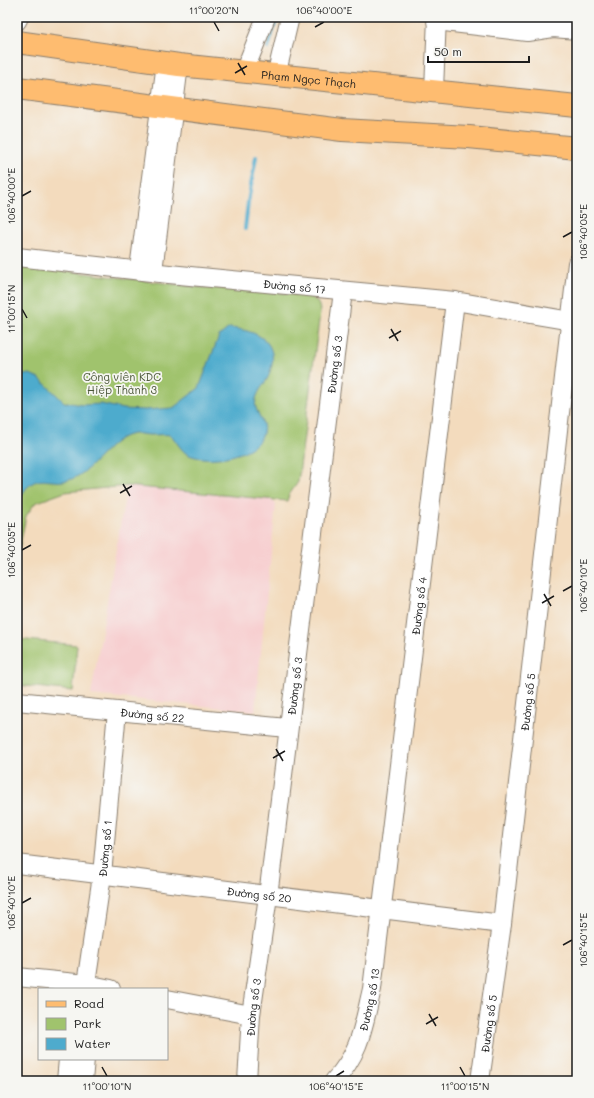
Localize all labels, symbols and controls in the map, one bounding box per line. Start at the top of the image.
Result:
text: 11°00'20"N [189,3,239,17]
text: 106°40'00"E [296,3,352,17]
scale bar [428,38,529,64]
text: 50 m [434,43,462,59]
street label: Phạm Ngọc Thạch [261,66,357,91]
text: 106°40'00"E [4,168,18,224]
text: 106°40'05"E [576,204,590,260]
street label: Đường số 17 [262,275,327,296]
text: 11°00'15"N [4,285,18,333]
street label: Đường số 3 [323,334,345,394]
park label: Công viên KDC Hiệp Thành 3 [83,369,161,397]
text: 106°40'05"E [4,522,18,578]
text: 106°40'10"E [576,558,590,613]
street label: Đường số 4 [407,575,429,636]
street label: Đường số 3 [283,655,305,716]
street label: Đường số 5 [516,672,538,732]
street label: Đường số 22 [120,704,185,725]
street label: Đường số 1 [94,819,114,877]
text: 106°40'10"E [4,875,18,930]
street label: Đường số 20 [226,883,292,905]
text: 106°40'15"E [576,913,590,967]
street label: Đường số 13 [355,967,382,1033]
street label: Đường số 3 [242,977,264,1037]
legend [38,988,168,1060]
street label: Đường số 5 [477,994,500,1054]
text: Road [74,995,104,1011]
text: Park [74,1015,101,1031]
text: Water [74,1035,111,1051]
text: 11°00'10"N [83,1079,131,1093]
text: 106°40'15"E [309,1079,363,1093]
text: 11°00'15"N [441,1079,489,1093]

